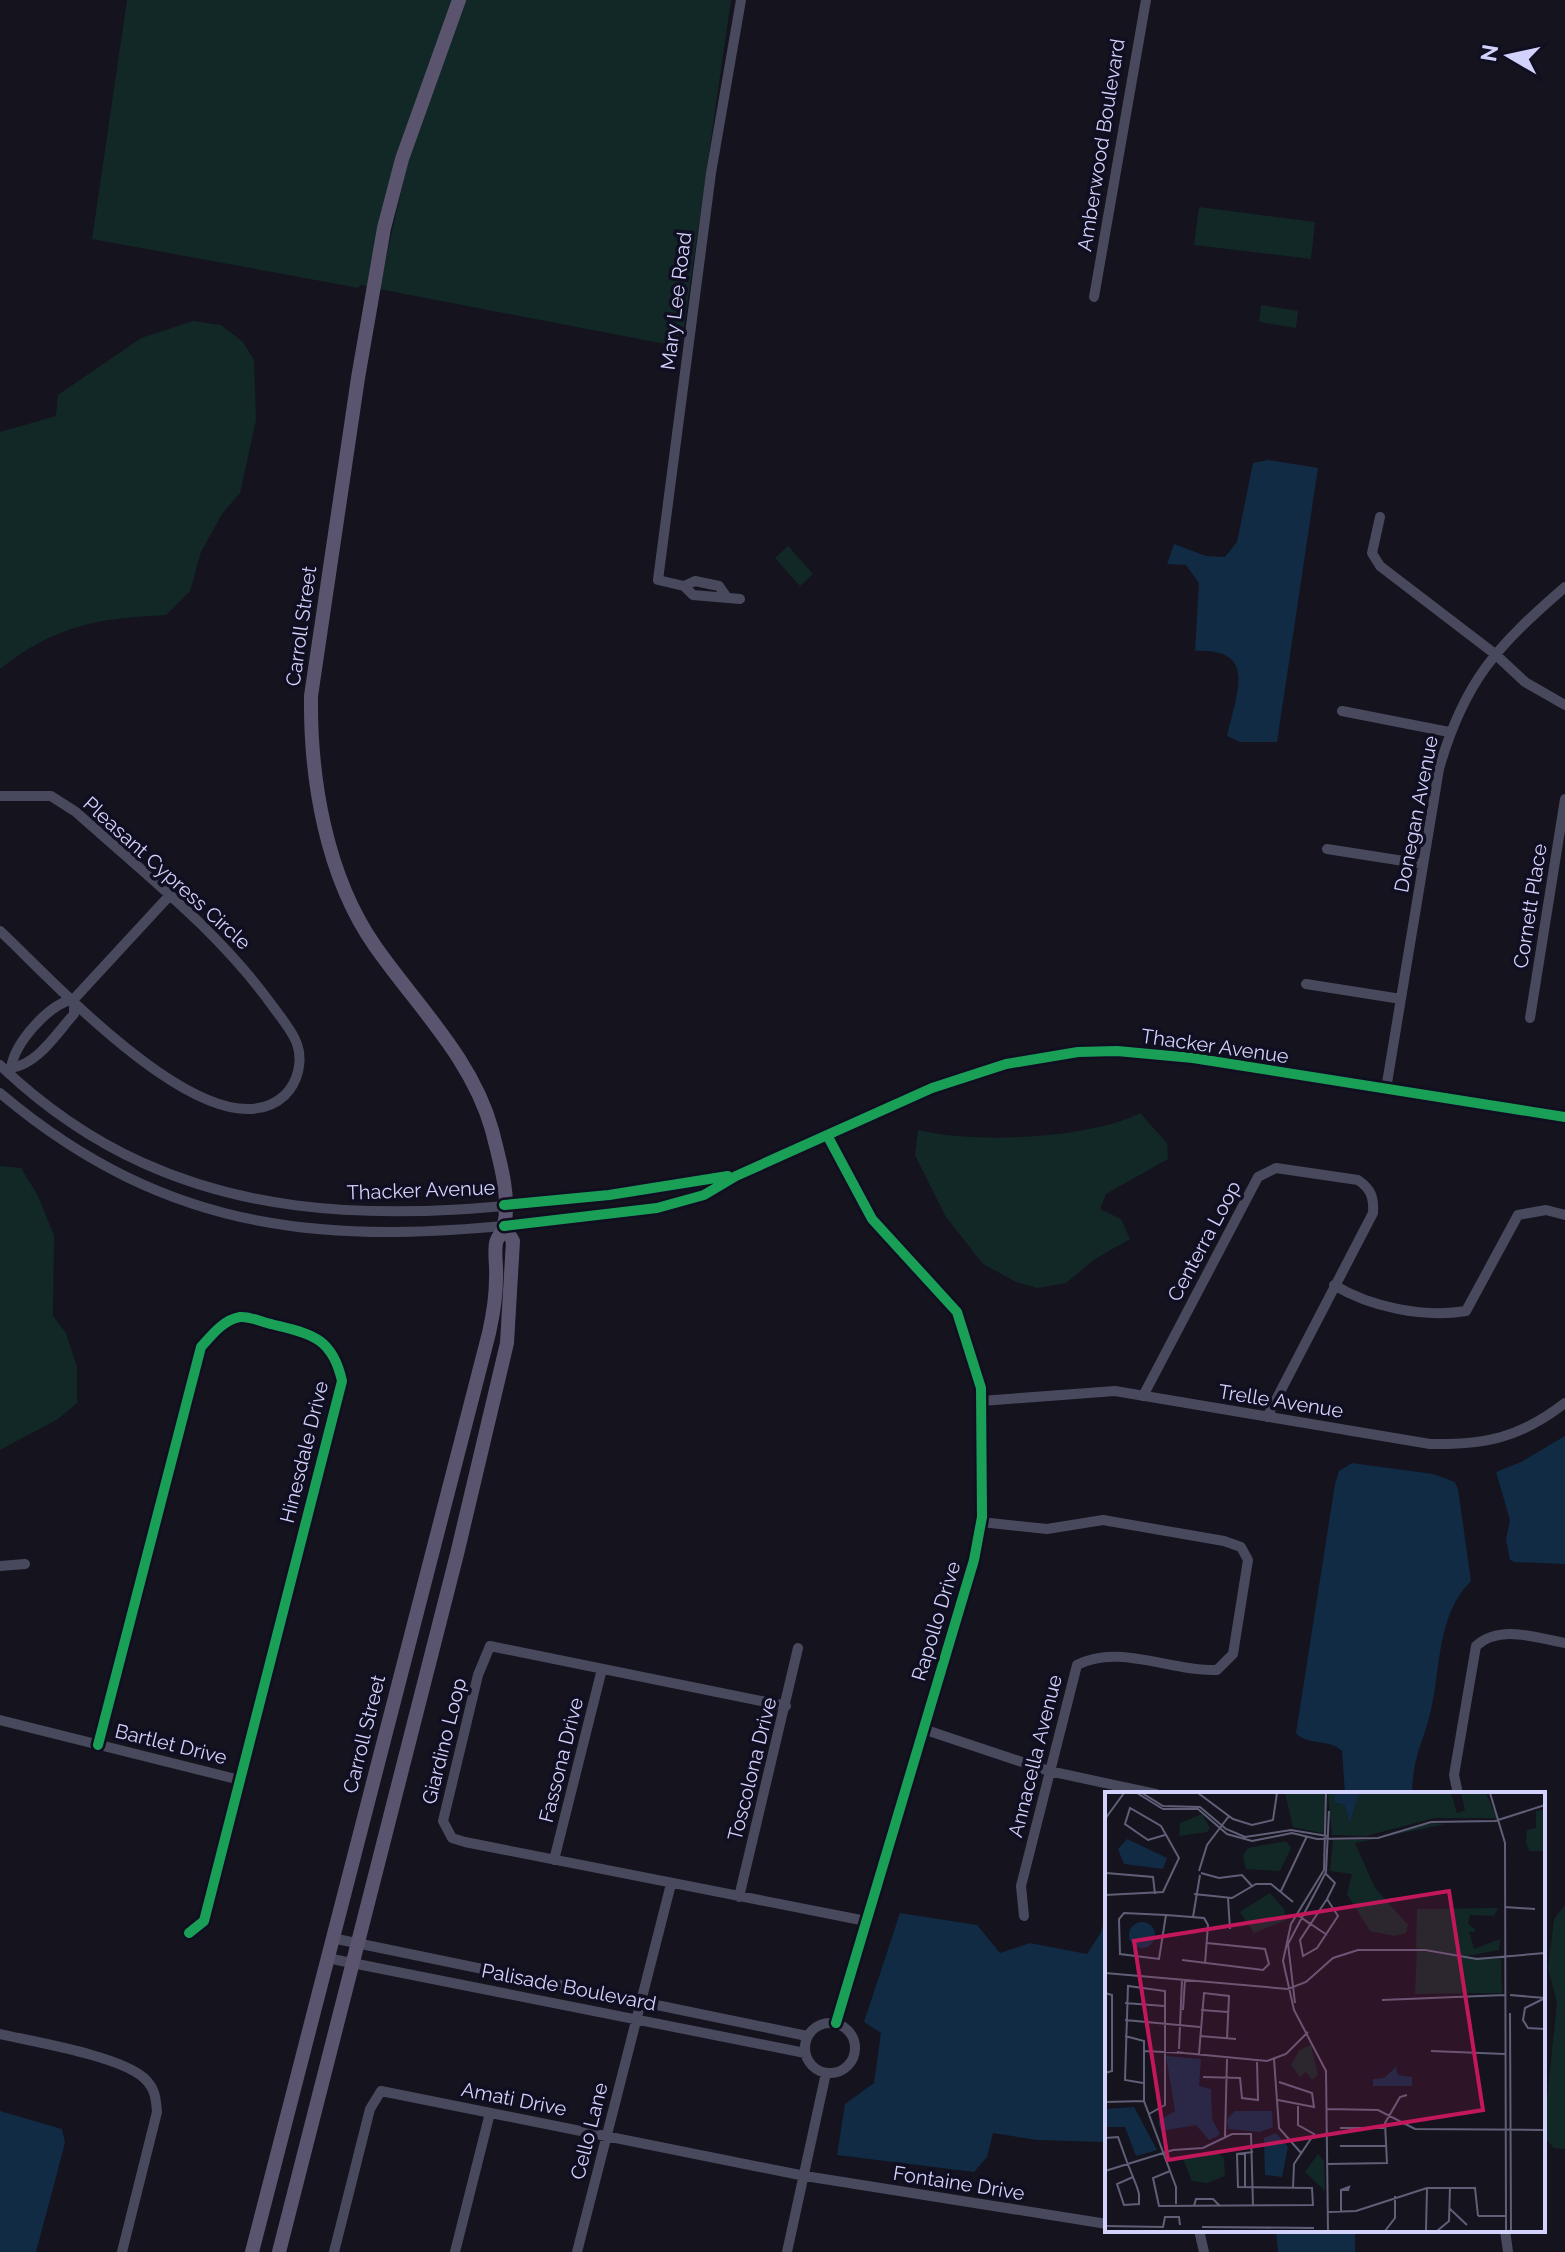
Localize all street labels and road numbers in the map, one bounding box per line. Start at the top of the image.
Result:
street label: Amberwood Boulevard [1072,37,1130,253]
street label: Mary Lee Road [656,231,696,371]
street label: Carroll Street [281,564,321,688]
street label: Donegan Avenue [1389,733,1443,894]
street label: Pleasant Cypress Circle [78,791,256,955]
street label: Cornett Place [1508,842,1552,970]
street label: Thacker Avenue [1140,1024,1291,1068]
street label: Thacker Avenue [346,1175,496,1205]
street label: Centerra Loop [1162,1177,1246,1305]
street label: Hinesdale Drive [275,1378,333,1526]
street label: Trelle Avenue [1217,1379,1345,1423]
street label: Rapollo Drive [906,1558,966,1684]
street label: Carroll Street [338,1672,390,1796]
street label: Annacella Avenue [1003,1672,1067,1840]
street label: Giardino Loop [417,1675,471,1807]
street label: Fassona Drive [534,1695,588,1825]
street label: Toscolona Drive [723,1695,781,1843]
street label: Bartlet Drive [113,1719,230,1770]
street label: Palisade Boulevard [480,1958,658,2016]
street label: Amati Drive [459,2077,569,2121]
street label: Cello Lane [565,2080,613,2182]
street label: Fontaine Drive [892,2161,1027,2205]

